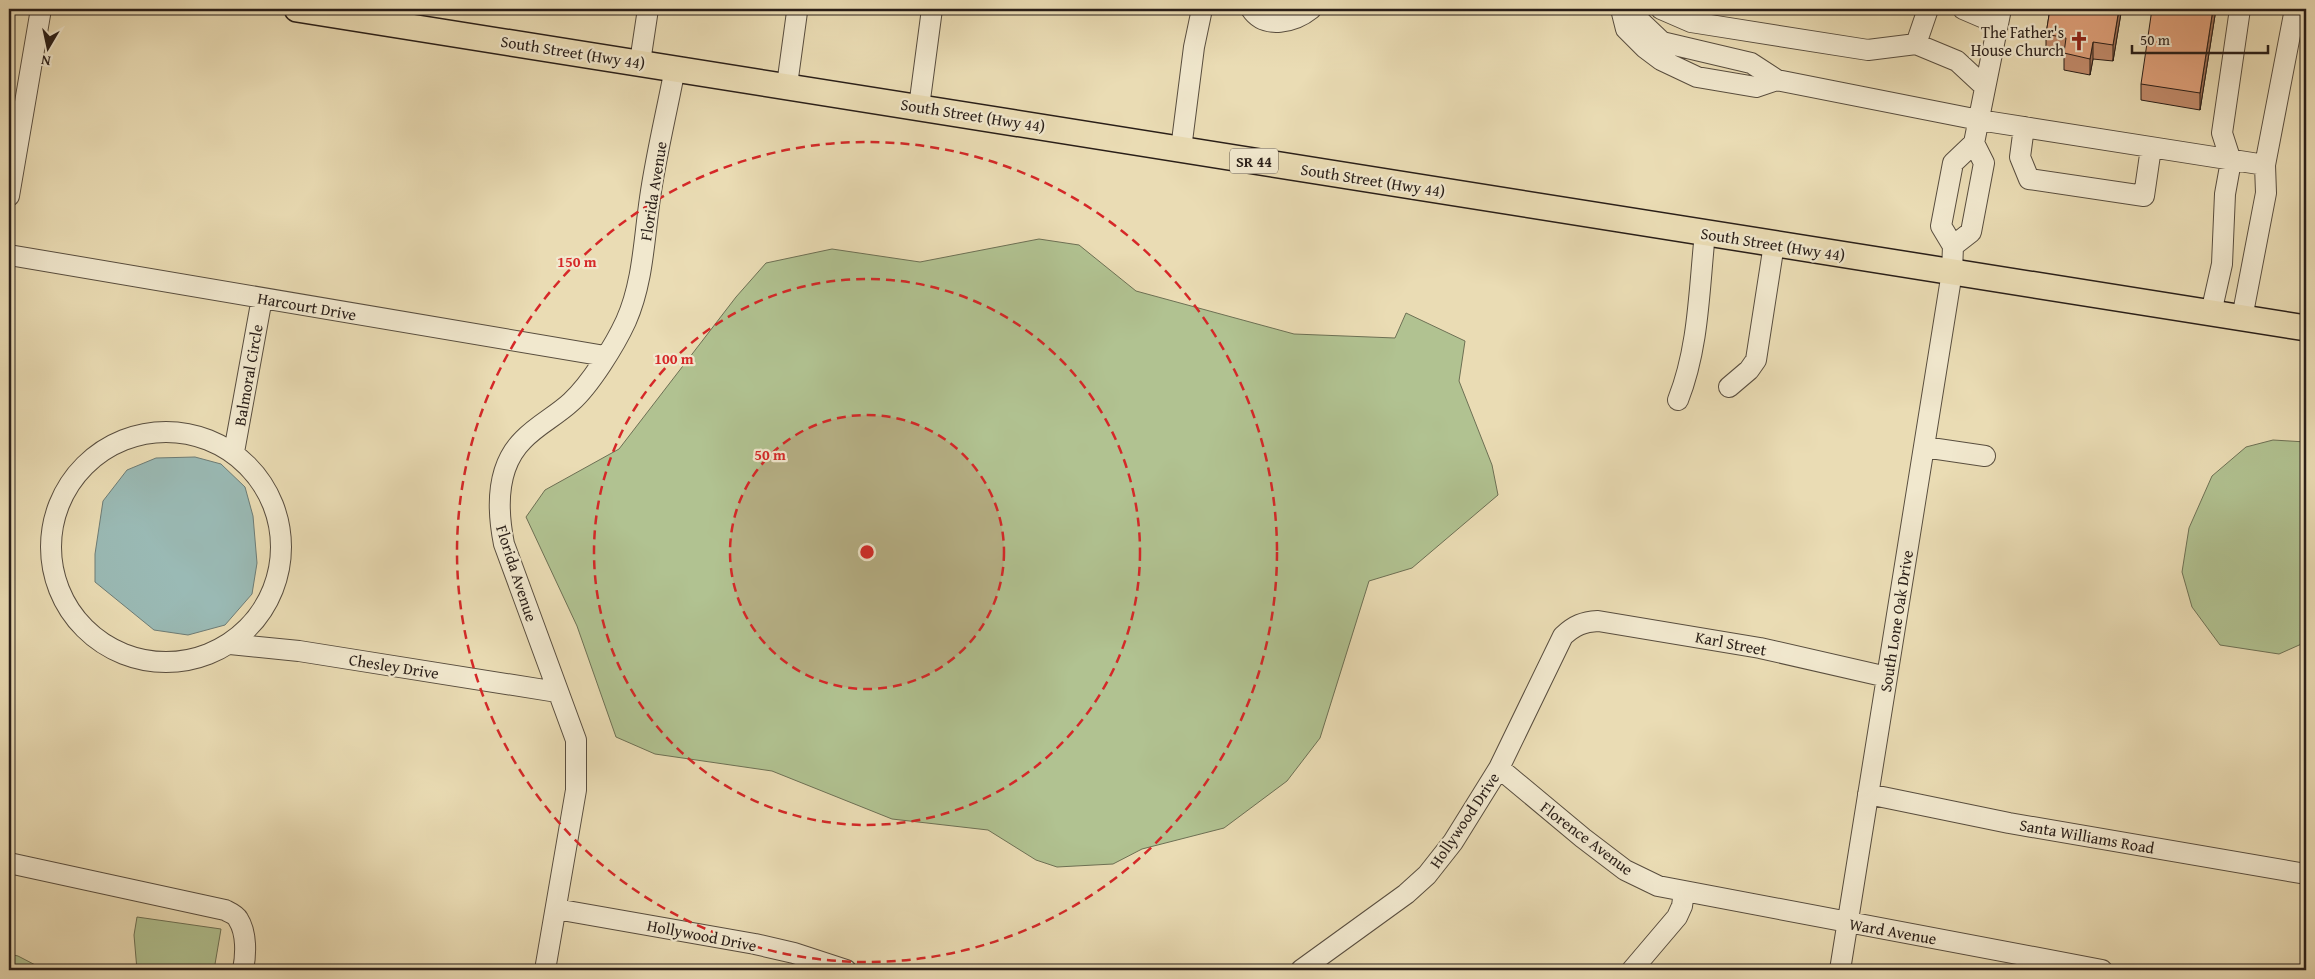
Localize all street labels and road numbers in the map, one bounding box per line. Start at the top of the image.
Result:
street label: South Street (Hwy 44) [499,29,647,75]
street label: South Street (Hwy 44) [899,92,1047,138]
street label: Florida Avenue [633,140,673,242]
road number: SR 44 [1230,148,1278,174]
street label: South Street (Hwy 44) [1299,157,1447,203]
street label: South Street (Hwy 44) [1699,221,1847,267]
street label: Harcourt Drive [256,285,358,327]
street label: Balmoral Circle [227,322,269,428]
street label: Florida Avenue [490,522,544,624]
street label: South Lone Oak Drive [1873,548,1919,694]
street label: Karl Street [1693,624,1769,662]
street label: Chesley Drive [347,647,441,685]
street label: Hollywood Drive [1423,767,1505,873]
street label: Florence Avenue [1536,795,1638,881]
street label: Santa Williams Road [2018,812,2157,860]
street label: Ward Avenue [1847,912,1939,950]
street label: Hollywood Drive [645,913,759,957]

